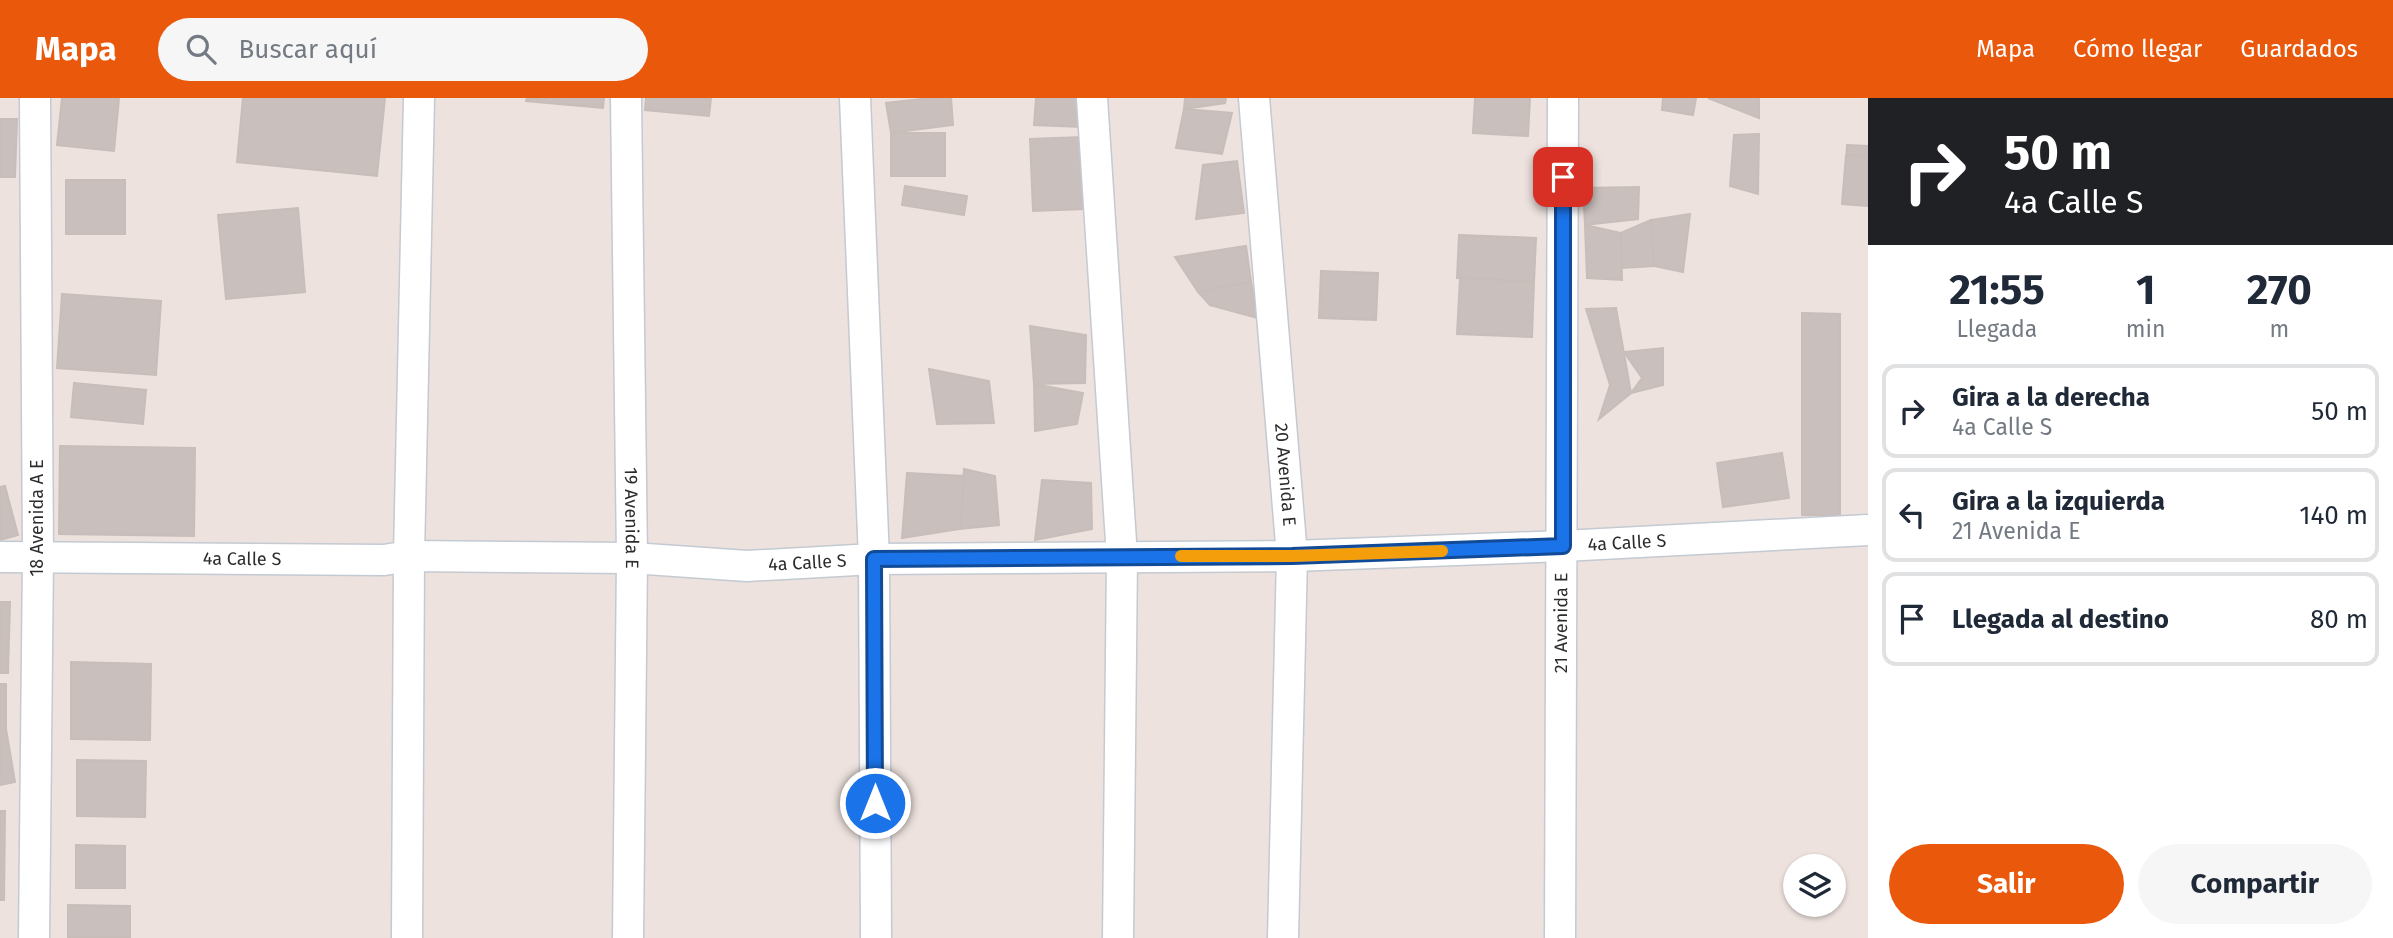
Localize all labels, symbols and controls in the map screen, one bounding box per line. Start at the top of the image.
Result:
search box [158,18,648,81]
text: Mapa [35,29,116,69]
icon: search [182,30,220,68]
text: Buscar aquí [238,34,377,65]
text: Mapa [1976,35,2035,63]
text: Cómo llegar [2073,35,2202,63]
text: Guardados [2240,35,2358,63]
text: 50 m [2004,123,2112,182]
icon: right [1889,126,1980,217]
pin [1533,147,1593,207]
icon: arrive [1544,158,1582,196]
text: 4a Calle S [2004,183,2144,221]
text: 21:55 [1949,265,2045,315]
text: 1 [2136,265,2155,315]
text: 270 [2247,265,2312,315]
text: Llegada [1957,315,2037,343]
text: min [2126,315,2166,343]
text: m [2269,315,2289,343]
text: Gira a la derecha [1952,382,2150,413]
icon: right [1893,392,1931,430]
text: 50 m [2311,396,2368,427]
text: 4a Calle S [1952,413,2052,441]
street label: 20 Avenida E [1270,422,1300,527]
street label: 18 Avenida A E [26,459,48,577]
street label: 19 Avenida E [620,467,643,569]
text: Gira a la izquierda [1952,486,2165,517]
icon: left [1893,496,1931,534]
text: 140 m [2299,500,2368,531]
text: 21 Avenida E [1952,517,2080,545]
street label: 4a Calle S [1587,530,1667,556]
street label: 4a Calle S [203,548,282,570]
street label: 4a Calle S [767,550,847,576]
street label: 21 Avenida E [1550,573,1572,673]
icon: arrive [1893,600,1931,638]
text: Llegada al destino [1952,604,2169,635]
text: 80 m [2310,604,2368,635]
position arrow [838,766,912,840]
button: Salir [1889,844,2124,924]
button: Compartir [2138,844,2372,924]
map controls [1783,854,1846,917]
button: layers [1783,854,1846,917]

